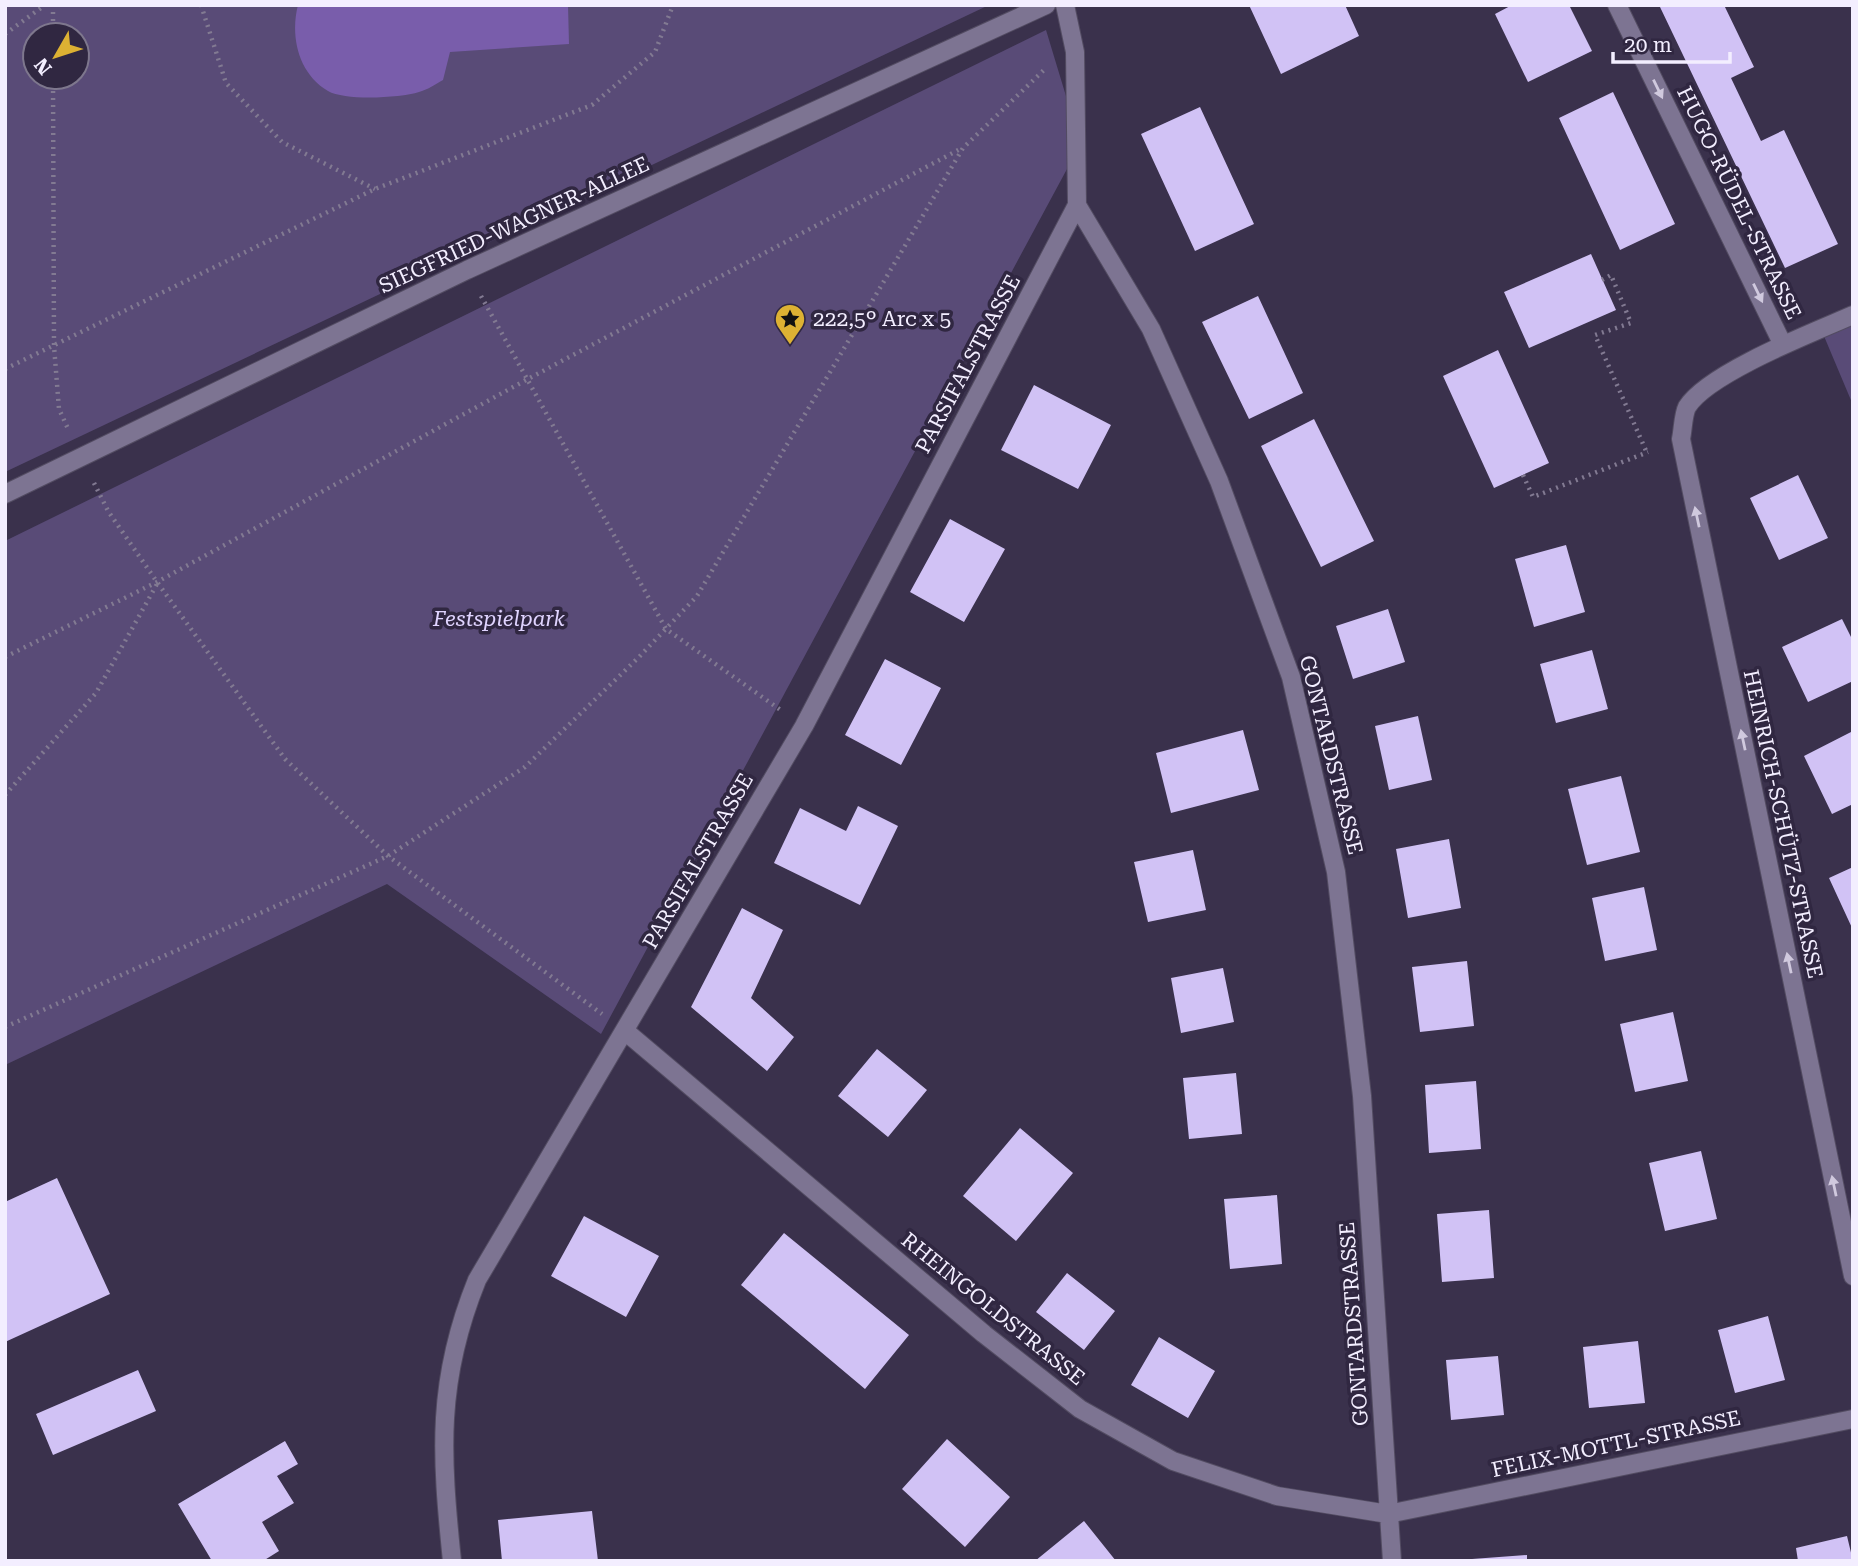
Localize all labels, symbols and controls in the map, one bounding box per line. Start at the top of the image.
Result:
north arrow [21,21,91,91]
scale bar [1613,21,1730,65]
text: 20 m [1624,33,1672,57]
text: N [29,53,57,79]
one-way arrow [1652,79,1663,99]
street label: HUGO-RÜDEL-STRASSE [1672,82,1807,323]
street label: SIEGFRIED-WAGNER-ALLEE [375,152,653,298]
street label: PARSIFALSTRASSE [911,271,1025,457]
one-way arrow [1752,283,1763,303]
place icon: 222,5º Arc x 5 [773,302,807,346]
place label: 222,5º Arc x 5 [813,307,951,331]
one-way arrow [1692,506,1703,528]
park label: Festspielpark [432,607,566,631]
street label: GONTARDSTRASSE [1295,653,1367,857]
street label: HEINRICH-SCHÜTZ-STRASSE [1739,667,1828,980]
one-way arrow [1737,729,1748,751]
street label: PARSIFALSTRASSE [638,769,758,953]
one-way arrow [1783,952,1794,974]
one-way arrow [1829,1175,1840,1197]
street label: GONTARDSTRASSE [1335,1221,1373,1427]
street label: RHEINGOLDSTRASSE [897,1228,1089,1390]
street label: FELIX-MOTTL-STRASSE [1489,1406,1743,1482]

